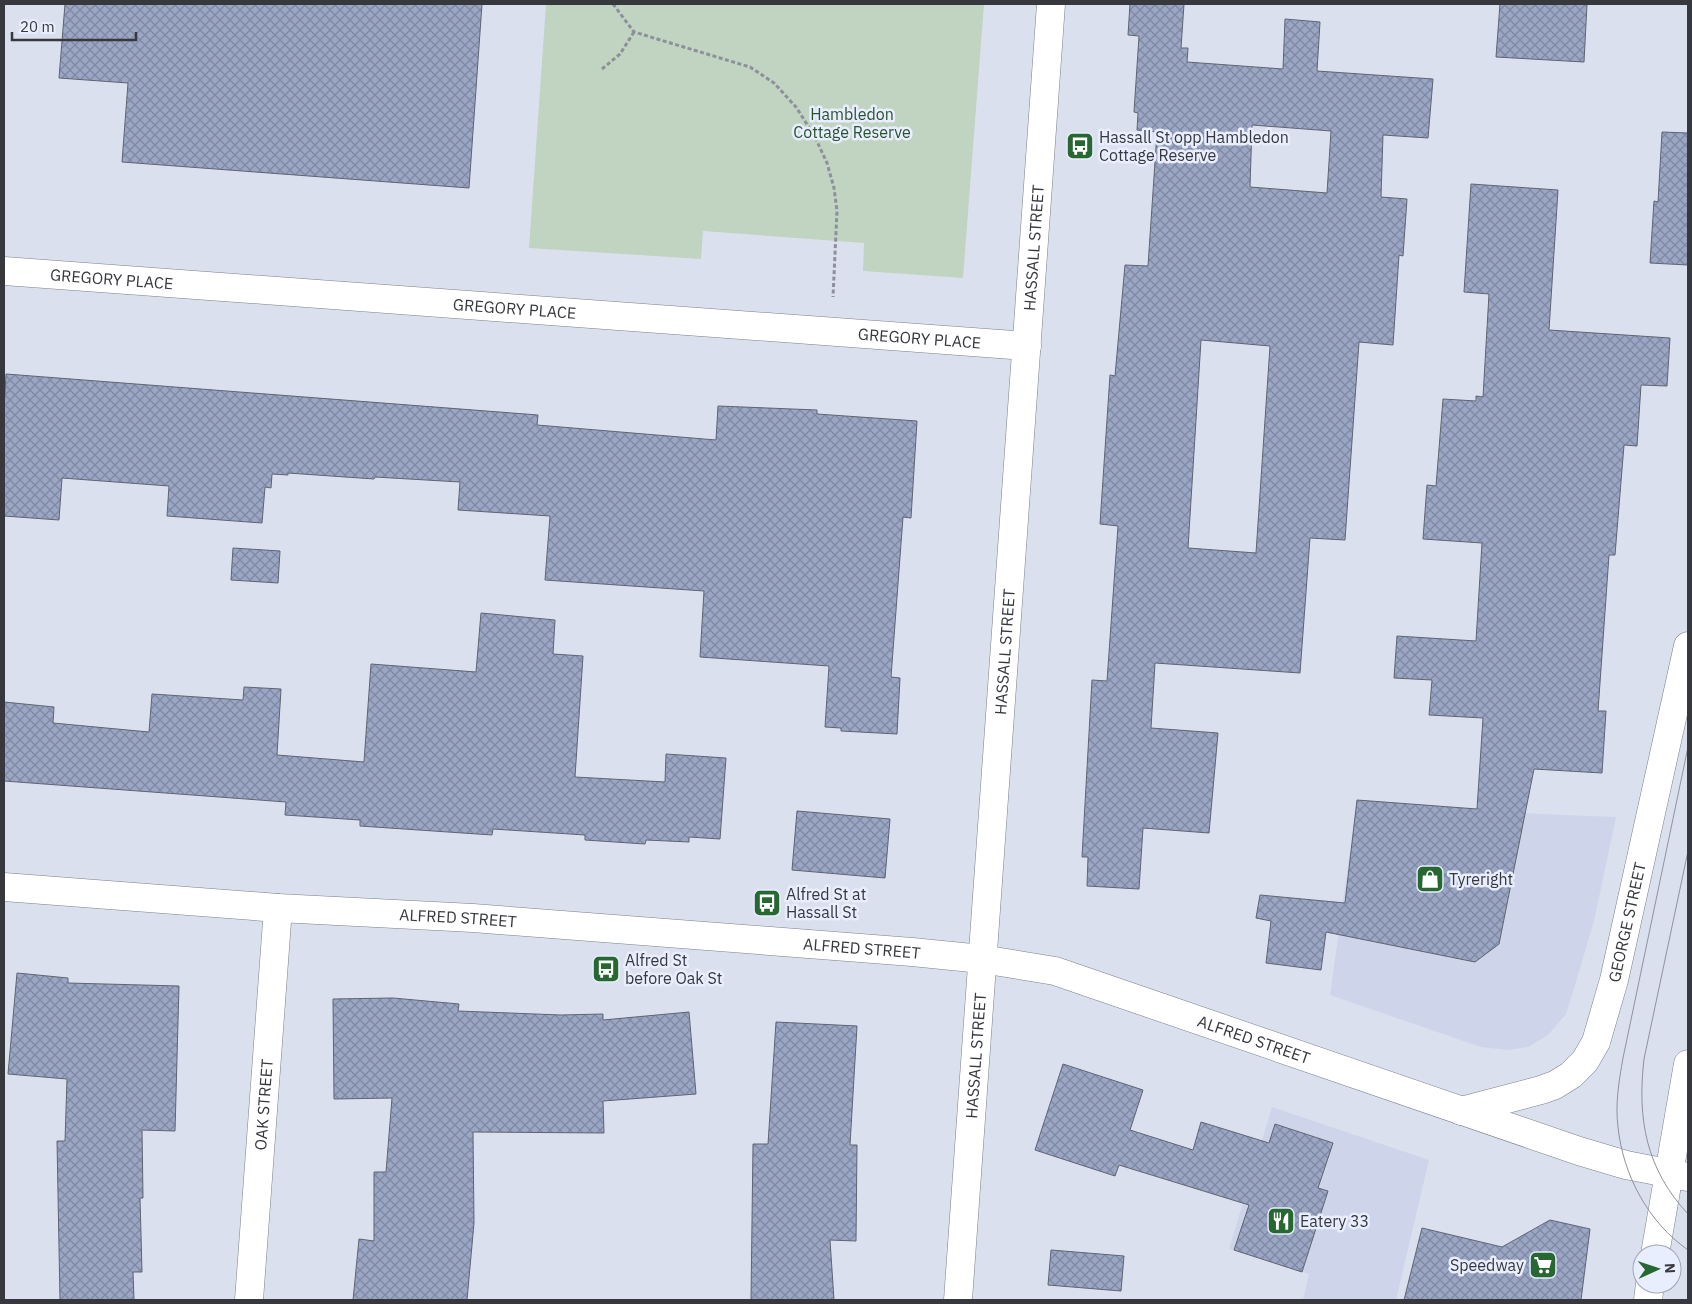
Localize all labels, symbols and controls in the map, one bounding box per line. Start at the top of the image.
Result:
scale bar [12,10,136,42]
text: 20 m [20,17,55,36]
park label: Hambledon Cottage Reserve [793,104,911,142]
place label: Hassall St opp Hambledon Cottage Reserve [1099,127,1289,165]
bus stop icon: Hassall St opp Hambledon Cottage Reserve [1065,131,1095,161]
street label: HASSALL STREET [1019,184,1048,311]
street label: GREGORY PLACE [49,264,174,293]
street label: GREGORY PLACE [452,294,577,323]
street label: GREGORY PLACE [857,324,982,353]
street label: HASSALL STREET [990,588,1019,715]
street label: GEORGE STREET [1604,860,1650,984]
shop icon: Tyreright [1415,864,1445,894]
place label: Tyreright [1449,869,1513,889]
place label: Alfred St at Hassall St [786,884,866,922]
bus stop icon: Alfred St at Hassall St [752,888,782,918]
street label: ALFRED STREET [399,904,517,931]
street label: ALFRED STREET [802,934,921,963]
place label: Alfred St before Oak St [625,950,723,988]
bus stop icon: Alfred St before Oak St [591,954,621,984]
street label: HASSALL STREET [961,992,990,1119]
street label: ALFRED STREET [1195,1011,1313,1068]
street label: OAK STREET [250,1058,277,1151]
restaurant icon: Eatery 33 [1266,1206,1296,1236]
place label: Eatery 33 [1300,1211,1369,1231]
north arrow [1632,1244,1682,1294]
supermarket icon: Speedway [1528,1250,1558,1280]
place label: Speedway [1450,1255,1524,1275]
text: N [1661,1263,1679,1274]

